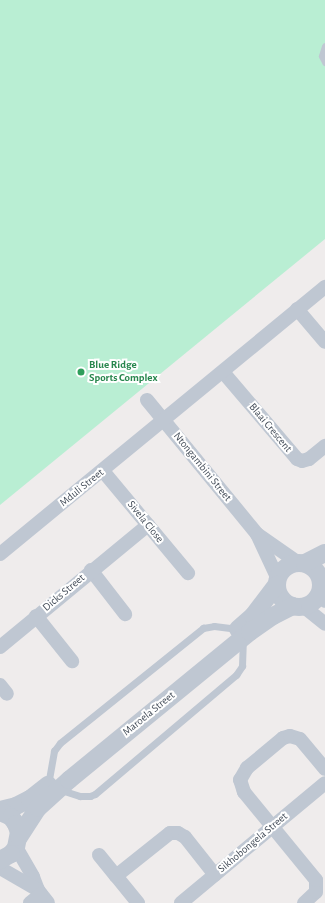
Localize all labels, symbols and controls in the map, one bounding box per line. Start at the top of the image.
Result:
place label: Blue Ridge Sports Complex [89,359,158,385]
marker: Blue Ridge Sports Complex [76,367,86,377]
street label: Blaai Crescent [246,401,294,455]
street label: Ntongambini Street [170,430,234,504]
street label: Mduli Street [57,466,107,510]
street label: Sivela Close [124,498,166,546]
street label: Dicks Street [40,572,88,614]
street label: Maroela Street [120,689,178,739]
street label: Sikhobongela Street [216,810,290,876]

